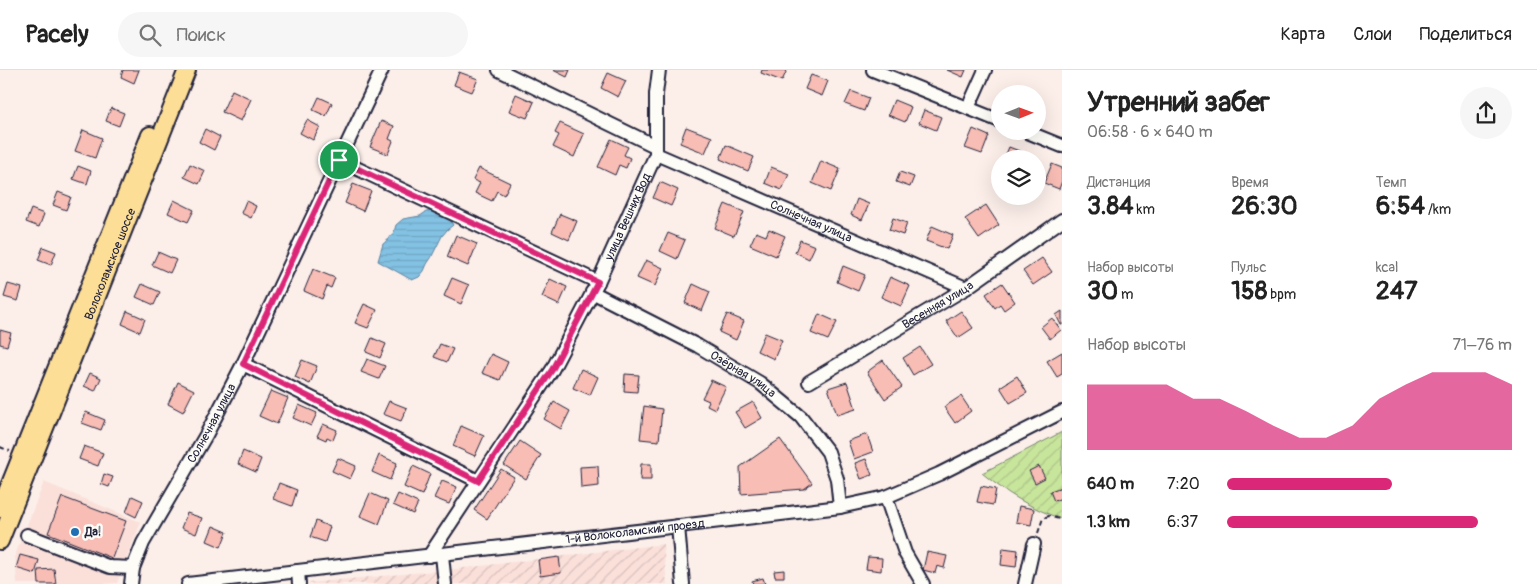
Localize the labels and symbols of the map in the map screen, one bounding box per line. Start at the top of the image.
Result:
north arrow [991,85,1046,140]
pin [318,139,360,181]
street label: улица Вешних Вод [601,170,655,264]
street label: Солнечная улица [768,197,855,246]
street label: Волоколамское шоссе [82,206,139,322]
street label: Весенняя улица [900,278,977,332]
street label: Озёрная улица [707,348,779,401]
street label: Солнечная улица [184,381,240,466]
street label: 1-й Волоколамский проезд [565,516,706,547]
place label: Да! [84,525,101,540]
marker: Да! [69,526,81,538]

